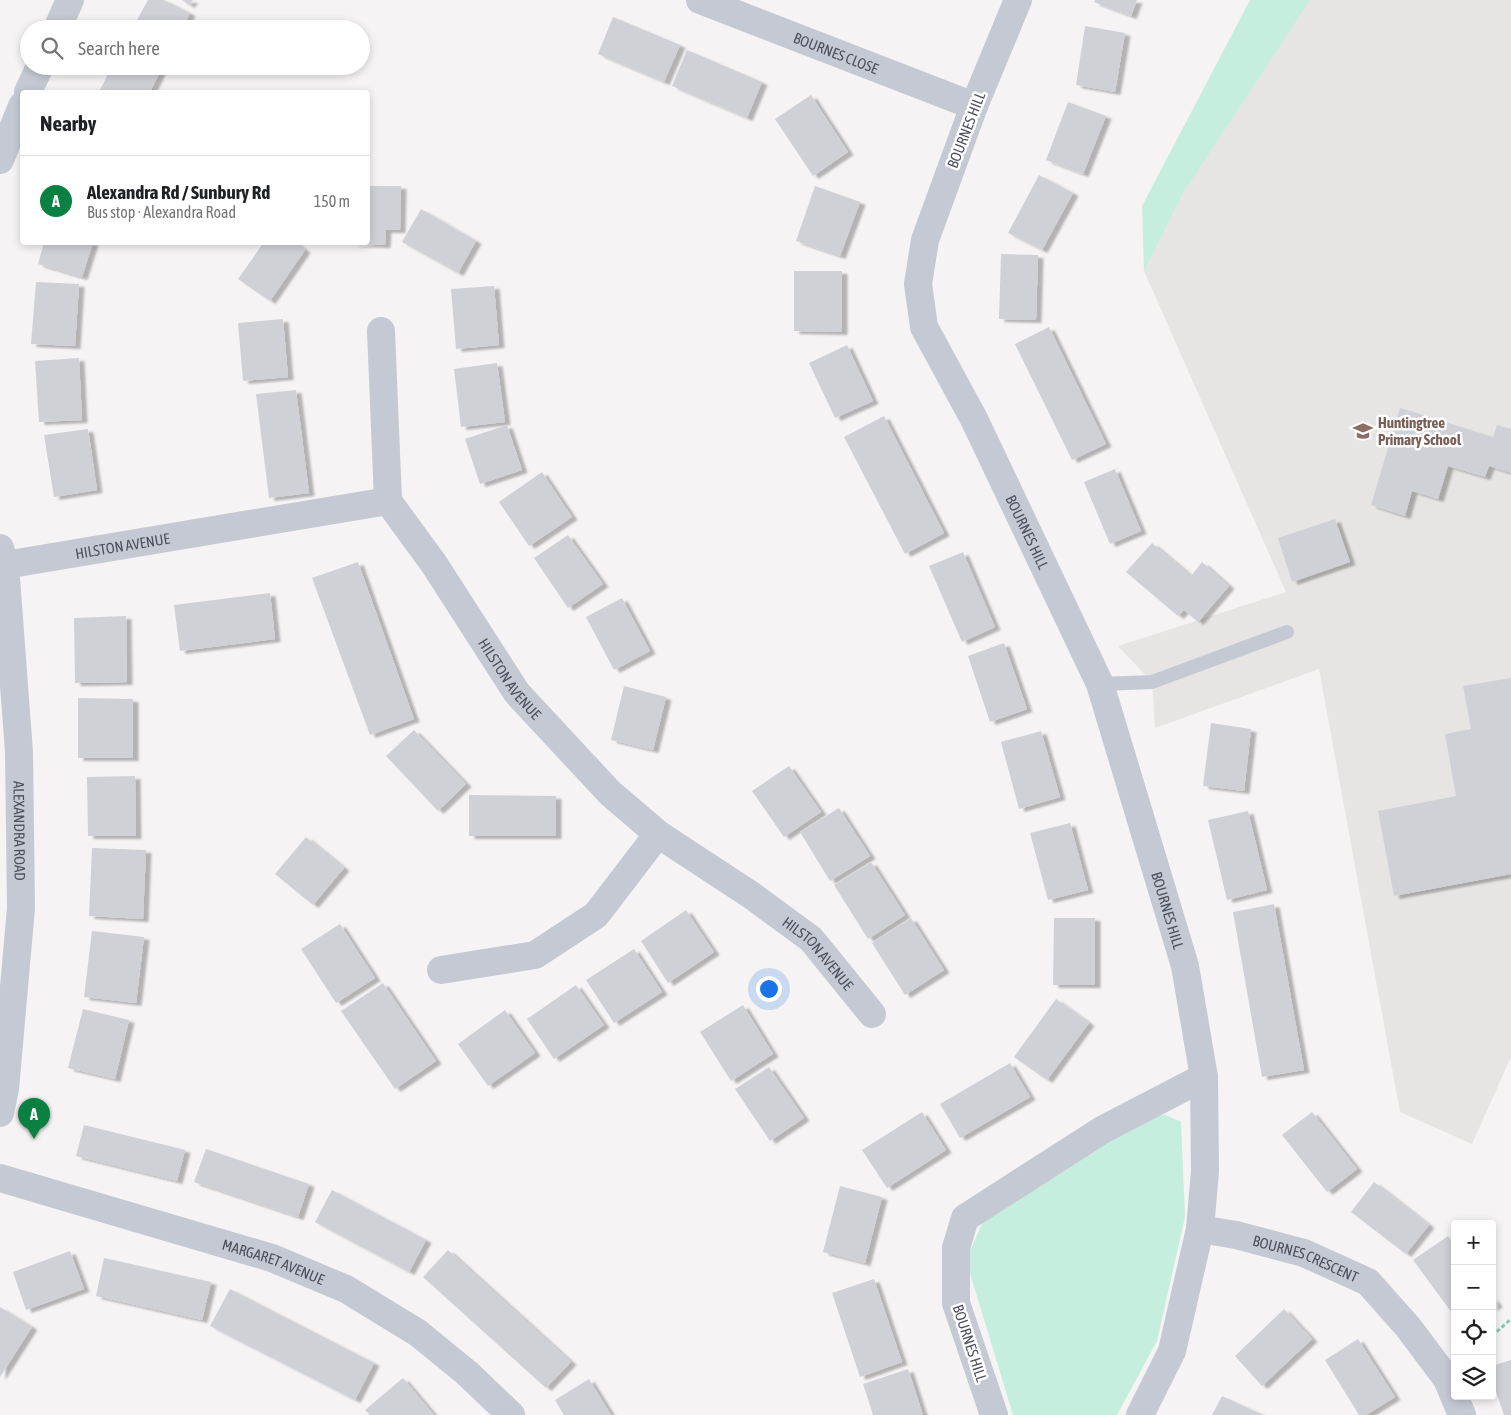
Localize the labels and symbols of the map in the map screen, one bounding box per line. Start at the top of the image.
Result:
street label: BOURNES CLOSE [791,29,882,77]
street label: BOURNES HILL [944,89,988,170]
place label: Huntingtree Primary School [1378,414,1462,448]
school or university icon: Huntingtree Primary School [1352,420,1374,442]
street label: BOURNES HILL [1003,492,1053,572]
street label: HILSTON AVENUE [74,529,172,562]
street label: HILSTON AVENUE [475,635,545,723]
street label: ALEXANDRA ROAD [11,781,29,881]
street label: BOURNES HILL [1149,870,1188,951]
street label: HILSTON AVENUE [780,913,858,994]
your location [756,976,782,1002]
pin: A [18,1098,50,1139]
street label: BOURNES CRESCENT [1251,1231,1362,1285]
street label: MARGARET AVENUE [220,1235,328,1288]
street label: BOURNES HILL [950,1302,990,1384]

